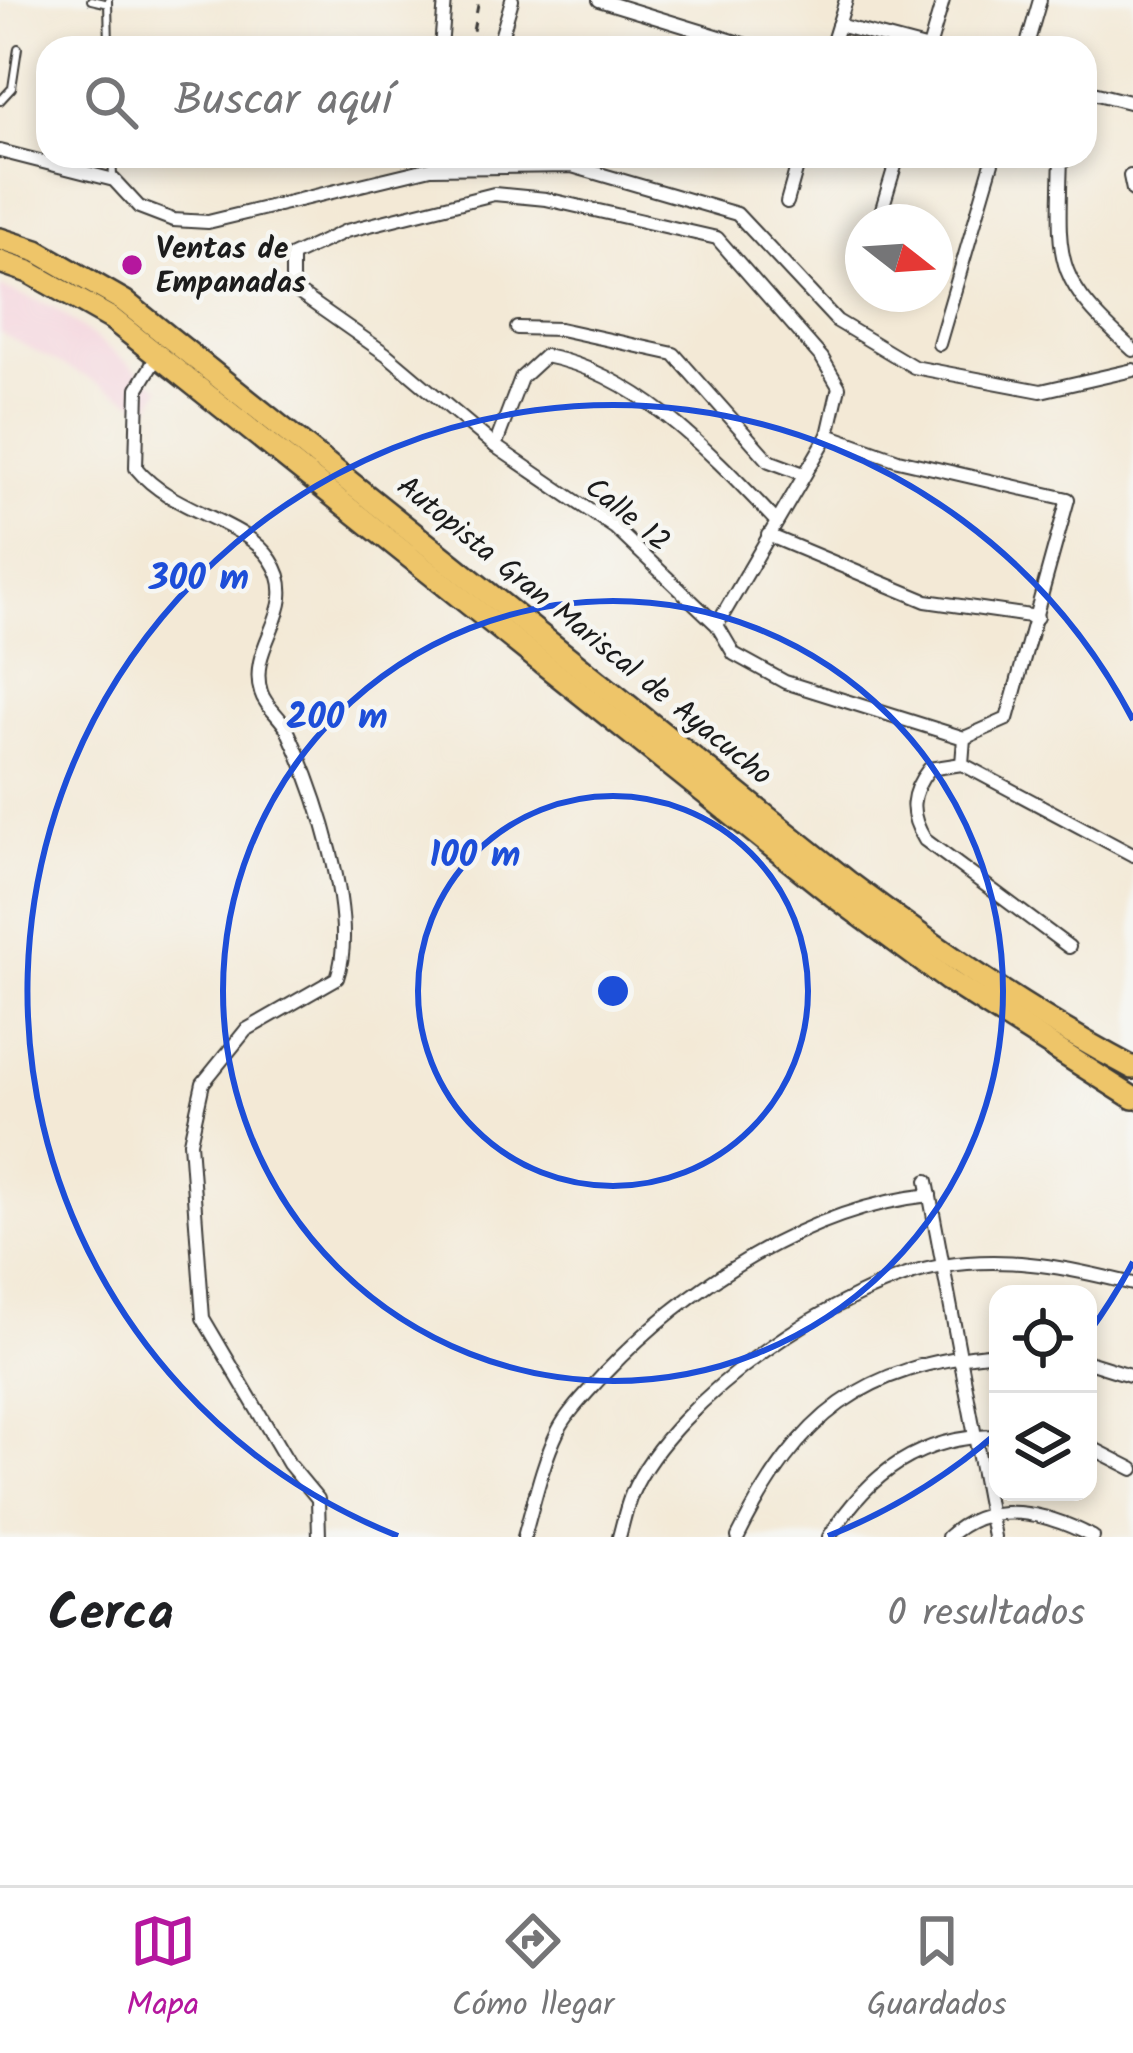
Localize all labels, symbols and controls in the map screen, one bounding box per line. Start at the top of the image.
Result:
search box [36,36,1097,168]
text: Buscar aquí [174,66,392,138]
icon: search [78,69,144,135]
north arrow [845,204,953,312]
place label: Ventas de Empanadas [156,226,306,308]
marker: Ventas de Empanadas [119,252,145,278]
street label: Autopista Gran Mariscal de Ayacucho [385,464,782,799]
street label: Calle 12 [573,466,680,565]
text: 300 m [148,551,249,608]
text: 200 m [286,690,388,747]
text: 100 m [429,828,521,885]
centre of rings [592,970,634,1012]
map controls [989,1285,1097,1501]
button: locate [989,1285,1097,1393]
button: layers [989,1393,1097,1501]
text: Cerca [48,1575,174,1656]
text: 0 resultados [887,1584,1085,1646]
tab: Mapa [126,1908,199,2033]
tab: Cómo llegar [452,1908,614,2033]
tab: Guardados [867,1908,1007,2033]

